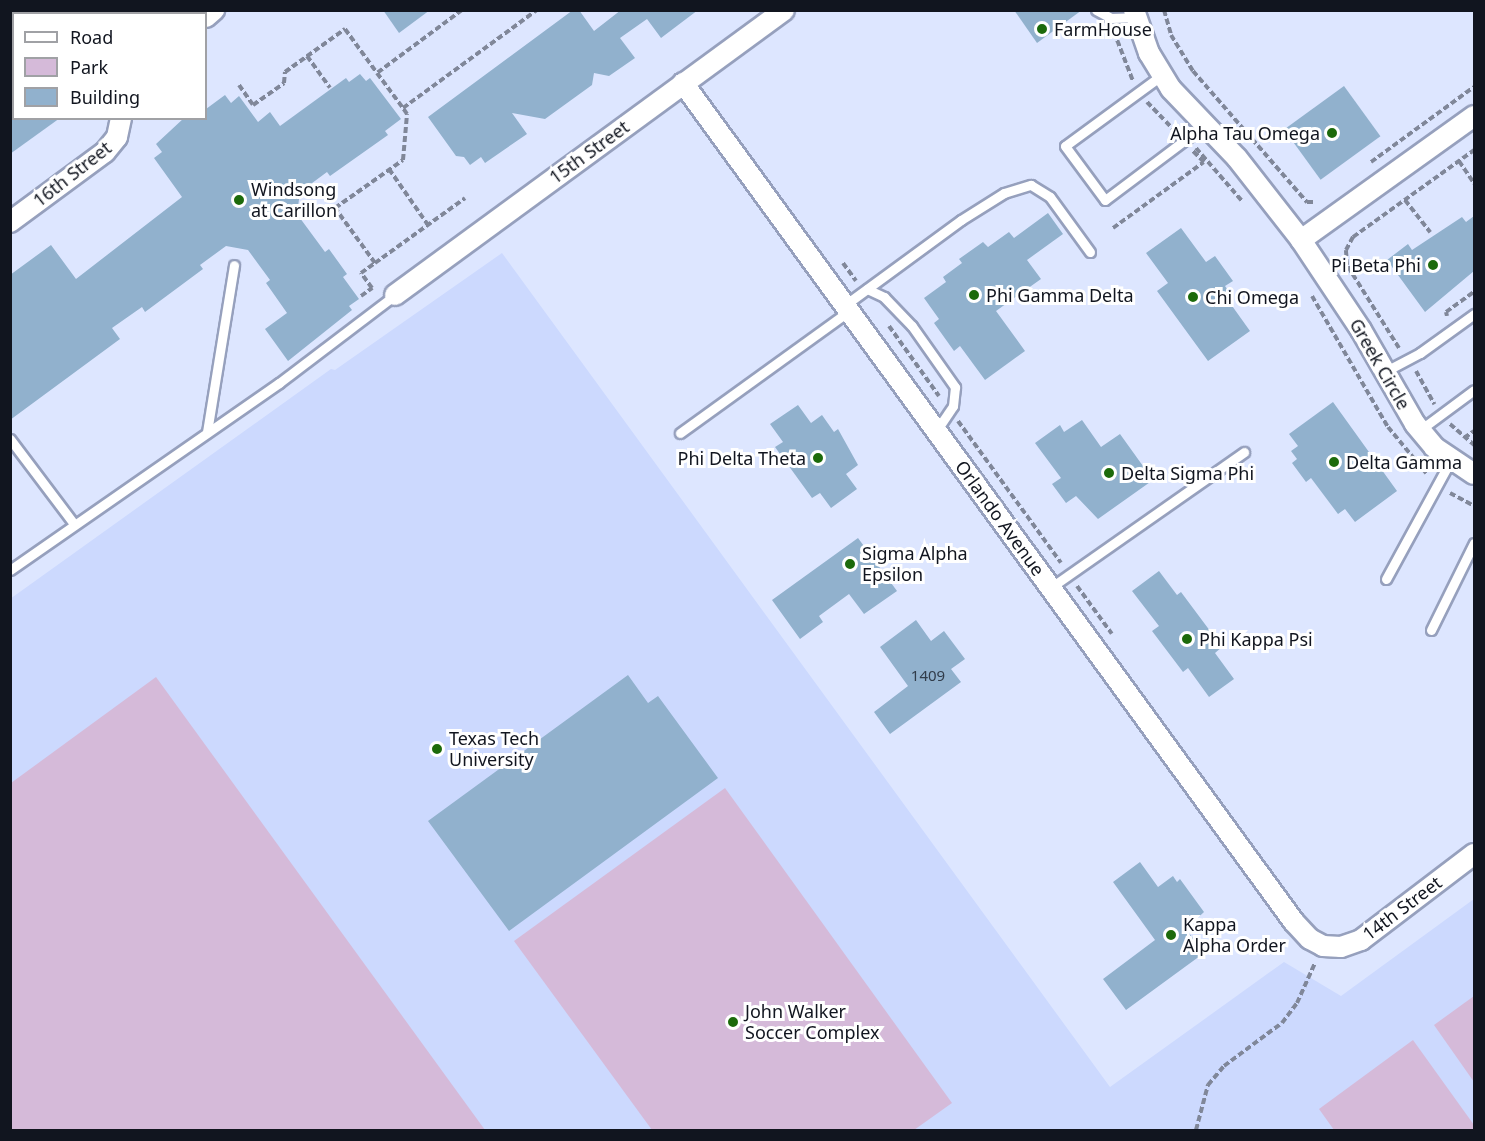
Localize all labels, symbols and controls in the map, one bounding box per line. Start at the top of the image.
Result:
legend [12,12,207,120]
place label: FarmHouse [1054,18,1152,40]
marker: FarmHouse [1035,22,1049,36]
text: Road [70,25,113,49]
text: Park [70,55,108,79]
text: Building [70,85,140,109]
street label: 15th Street [545,116,633,188]
place label: Alpha Tau Omega [1170,122,1320,144]
marker: Alpha Tau Omega [1325,126,1339,140]
street label: 16th Street [29,137,115,211]
place label: Windsong at Carillon [251,179,337,222]
marker: Windsong at Carillon [232,193,246,207]
place label: Pi Beta Phi [1331,254,1421,276]
marker: Pi Beta Phi [1426,258,1440,272]
place label: Phi Gamma Delta [986,284,1134,306]
place label: Chi Omega [1205,286,1299,308]
marker: Phi Gamma Delta [967,288,981,302]
marker: Chi Omega [1186,290,1200,304]
street label: Greek Circle [1345,315,1415,413]
place label: Phi Delta Theta [678,447,806,469]
marker: Phi Delta Theta [811,451,825,465]
place label: Delta Gamma [1346,451,1462,473]
marker: Delta Gamma [1327,455,1341,469]
street label: Orlando Avenue [951,456,1049,580]
place label: Delta Sigma Phi [1121,462,1254,484]
marker: Delta Sigma Phi [1102,466,1116,480]
place label: Sigma Alpha Epsilon [862,543,968,586]
marker: Sigma Alpha Epsilon [843,557,857,571]
place label: Phi Kappa Psi [1199,628,1313,650]
marker: Phi Kappa Psi [1180,632,1194,646]
house number: 1409 [911,667,945,685]
place label: Texas Tech University [449,728,539,771]
marker: Texas Tech University [430,742,444,756]
street label: 14th Street [1358,871,1446,945]
place label: Kappa Alpha Order [1183,914,1286,956]
marker: Kappa Alpha Order [1164,928,1178,942]
place label: John Walker Soccer Complex [745,1001,879,1044]
marker: John Walker Soccer Complex [726,1015,740,1029]

